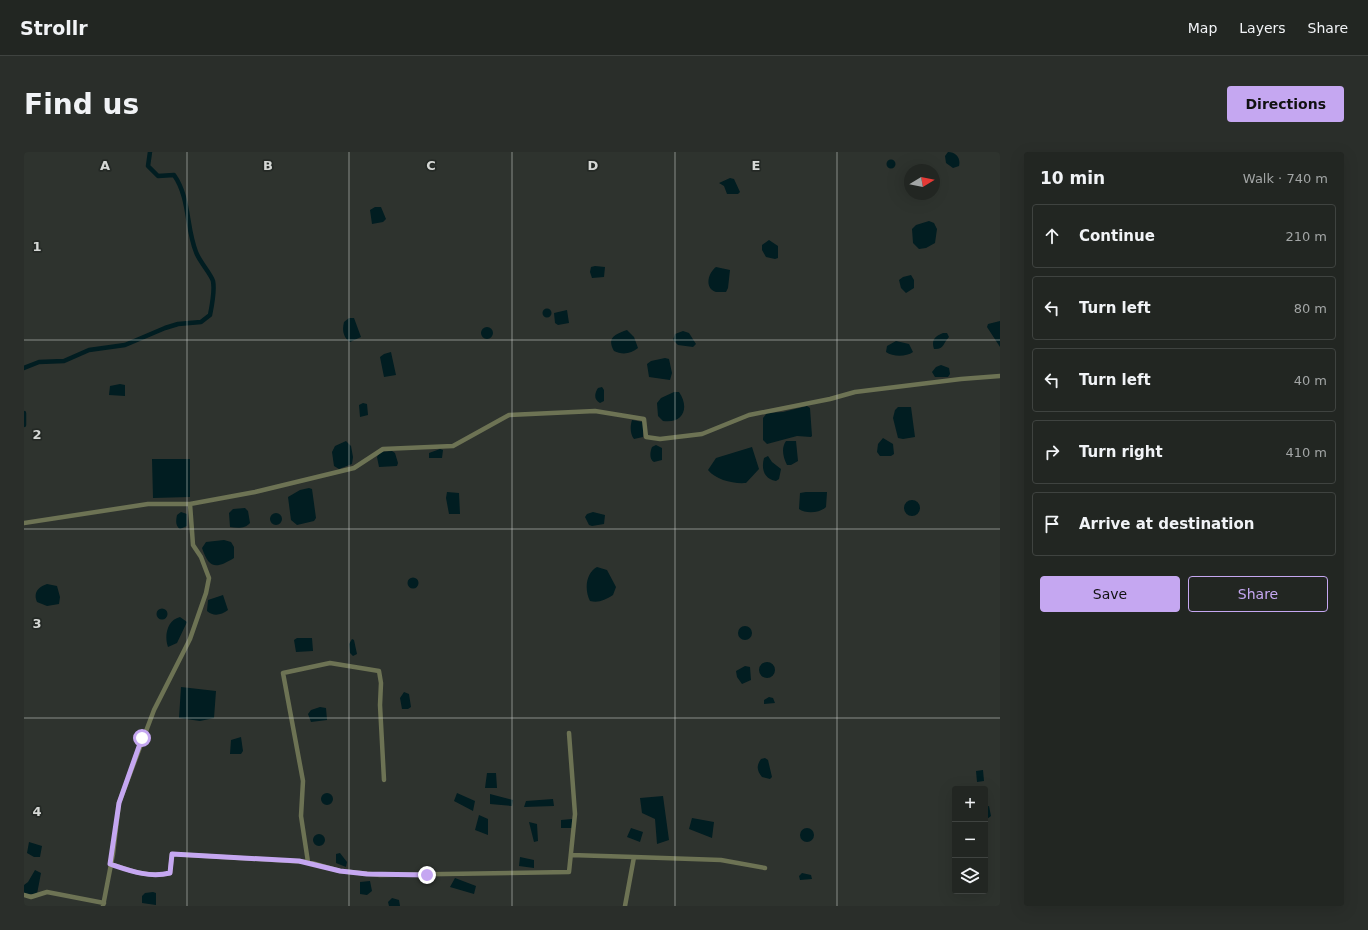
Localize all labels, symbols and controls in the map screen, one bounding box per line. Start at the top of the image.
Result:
text: Strollr [20,17,88,39]
text: Map [1188,20,1217,36]
text: Layers [1239,20,1286,36]
text: Share [1308,20,1348,36]
button: Directions [1227,86,1344,122]
text: Find us [24,88,139,121]
text: A [100,158,110,173]
text: B [263,158,273,173]
text: C [426,158,436,173]
text: D [588,158,599,173]
text: E [752,158,760,173]
north arrow [904,164,940,200]
text: 10 min [1040,168,1105,188]
text: Walk · 740 m [1243,171,1328,186]
icon: ahead [1041,225,1063,247]
text: Continue [1079,227,1155,245]
text: 210 m [1285,229,1327,244]
text: 1 [32,239,42,254]
icon: left [1041,297,1063,319]
text: Turn left [1079,299,1151,317]
text: 80 m [1294,301,1327,316]
icon: left [1041,369,1063,391]
text: Turn left [1079,371,1151,389]
text: 40 m [1294,373,1327,388]
text: 2 [32,427,42,442]
icon: right [1041,441,1063,463]
text: Turn right [1079,443,1163,461]
text: 410 m [1285,445,1327,460]
icon: arrive [1041,513,1063,535]
text: Arrive at destination [1079,515,1254,533]
button: Save [1040,576,1180,612]
button: Share [1188,576,1328,612]
text: 3 [32,616,42,631]
route start [133,729,151,747]
map controls [952,786,988,894]
button: + [952,786,988,822]
text: 4 [32,804,42,819]
button: − [952,822,988,858]
button: layers [952,858,988,894]
route end [418,866,436,884]

